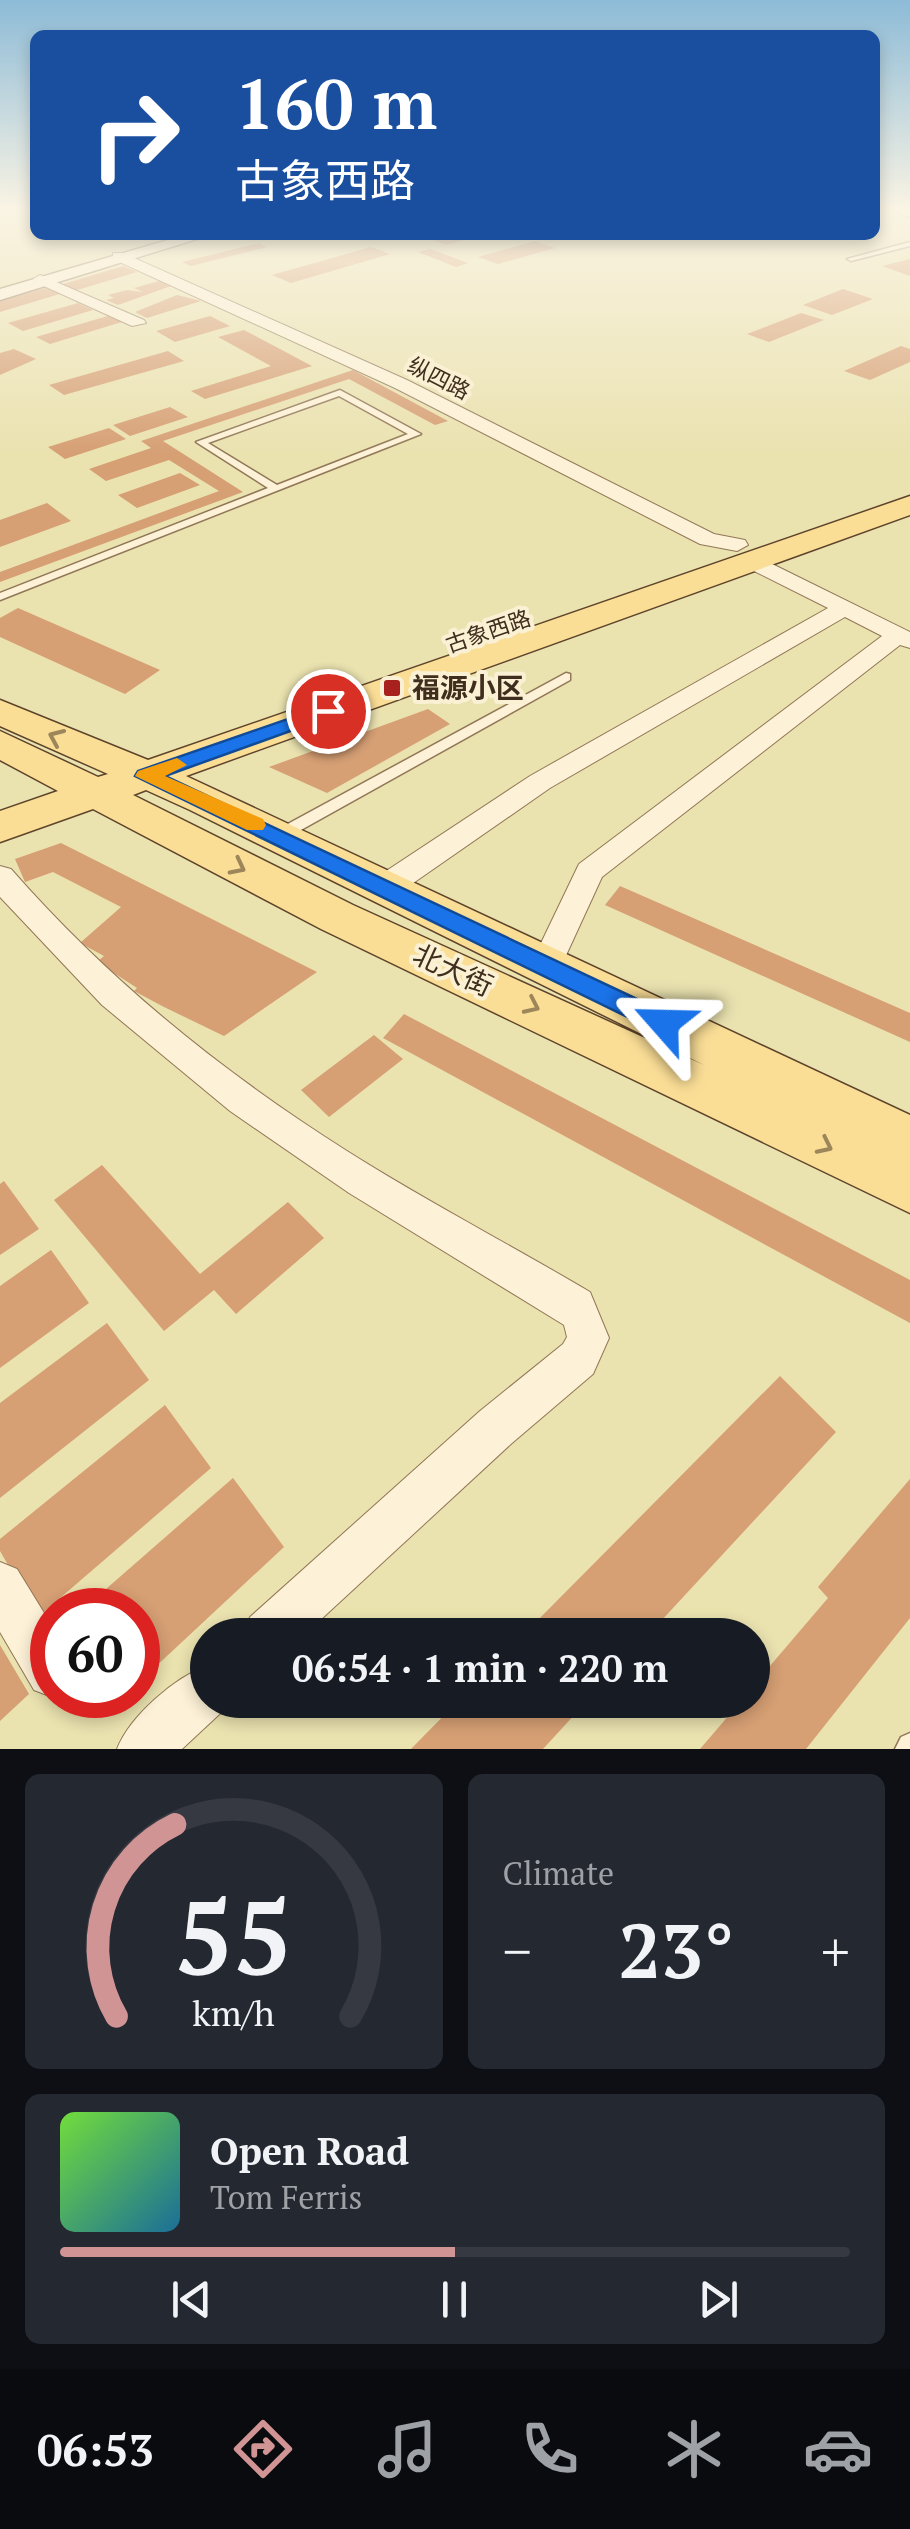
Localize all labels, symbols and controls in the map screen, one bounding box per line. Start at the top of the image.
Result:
text: 160 m [235,56,437,149]
icon: right [70,70,200,200]
text: 古象西路 [235,150,415,210]
street label: 纵四路 [403,350,475,405]
street label: 古象西路 [442,602,534,659]
pin [286,669,371,754]
place label: 福源小区 [412,669,524,706]
marker: 福源小区 [381,677,403,699]
icon: arrive [301,684,356,739]
one-way arrow [48,730,66,750]
one-way arrow [228,855,246,875]
street label: 北大街 [407,935,499,1004]
position arrow [612,971,716,1075]
one-way arrow [522,994,540,1014]
one-way arrow [815,1134,833,1154]
speed limit sign: 60 [30,1588,160,1718]
text: 06:54 · 1 min · 220 m [292,1643,668,1693]
text: Climate [503,1852,614,1894]
text: 55 [175,1866,293,2004]
text: 23° [618,1900,734,1999]
text: − [503,1914,532,1987]
text: + [821,1914,850,1987]
text: km/h [192,1989,275,2036]
text: Open Road [210,2126,409,2176]
text: Tom Ferris [210,2176,362,2218]
icon: previous [164,2272,219,2327]
icon: pause [427,2272,482,2327]
icon: next [691,2272,746,2327]
icon: directions [228,2414,298,2484]
icon: music [372,2414,442,2484]
icon: phone [515,2414,585,2484]
icon: climate [659,2414,729,2484]
icon: car [803,2414,873,2484]
text: 06:53 [37,2419,154,2479]

